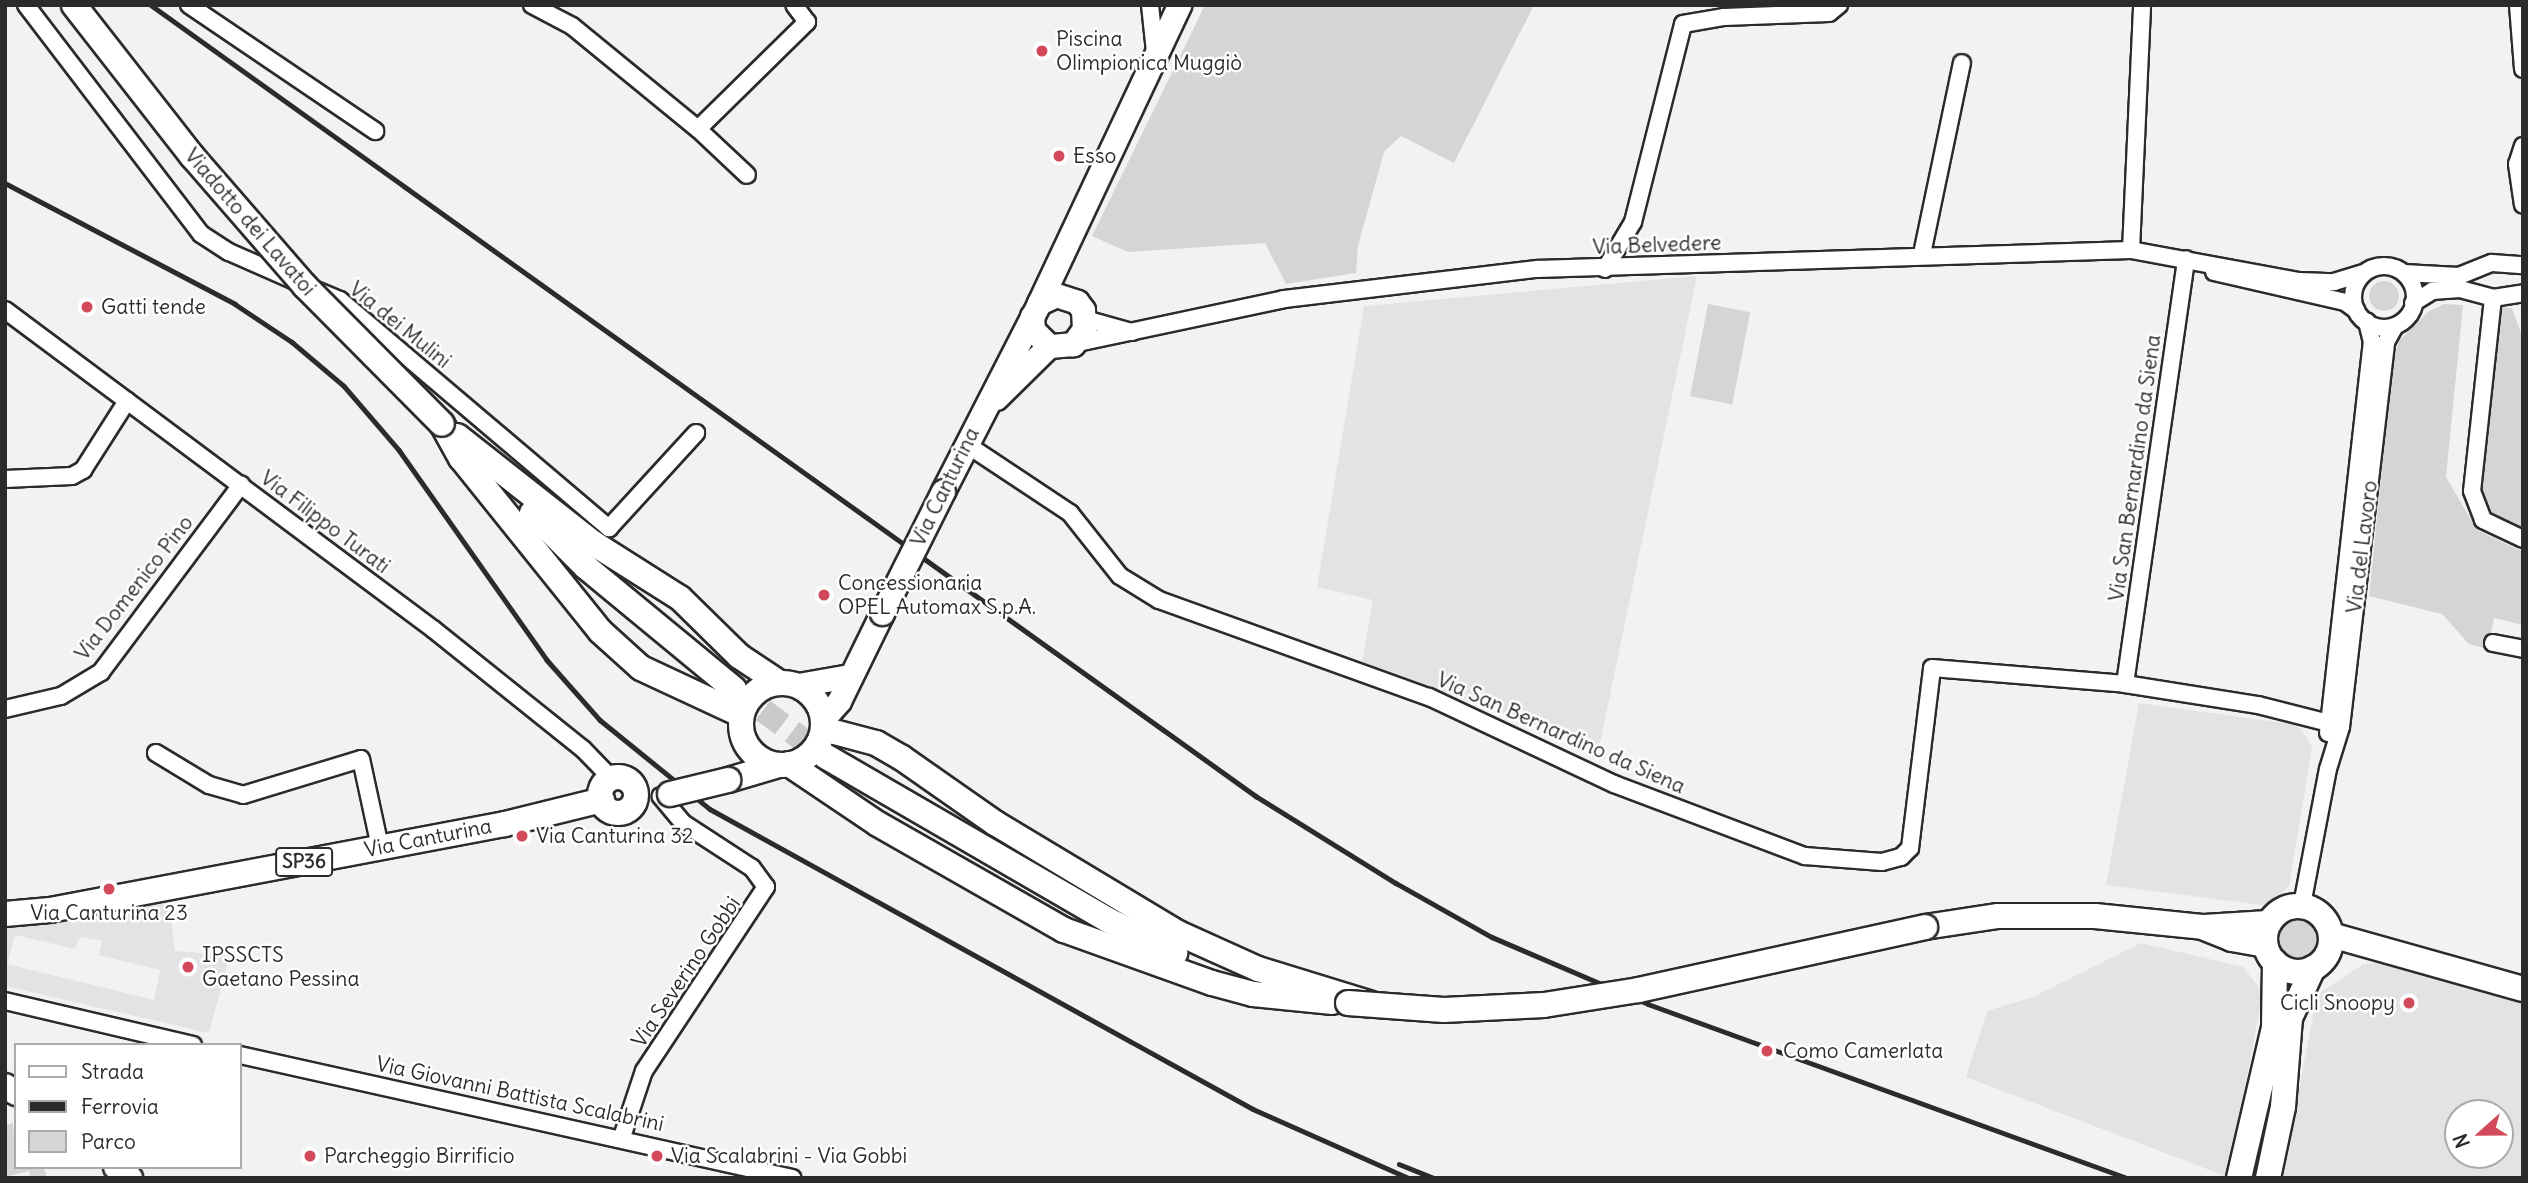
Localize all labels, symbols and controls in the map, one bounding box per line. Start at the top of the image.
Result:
place label: Piscina Olimpionica Muggiò [1056,26,1242,76]
marker: Piscina Olimpionica Muggiò [1034,43,1050,59]
street label: Viadotto dei Lavatoi [179,143,321,301]
place label: Esso [1073,143,1116,169]
marker: Esso [1051,148,1067,164]
street label: Via Belvedere [1592,230,1722,260]
street label: Via dei Mulini [344,276,456,374]
place label: Gatti tende [101,294,206,320]
marker: Gatti tende [79,299,95,315]
street label: Via San Bernardino da Siena [2104,333,2166,603]
street label: Via Canturina [905,423,985,551]
street label: Via Filippo Turati [255,465,395,579]
street label: Via del Lavoro [2341,479,2383,615]
street label: Via Domenico Pino [70,511,198,665]
place label: Concessionaria OPEL Automax S.p.A. [838,570,1036,620]
marker: Concessionaria OPEL Automax S.p.A. [816,587,832,603]
street label: Via San Bernardino da Siena [1433,667,1689,799]
street label: Via Canturina [362,813,494,863]
place label: Via Canturina 32 [536,823,694,849]
marker: Via Canturina 32 [514,828,530,844]
road number: SP36 [274,846,334,877]
marker: Via Canturina 23 [101,881,117,897]
street label: Via Severino Gobbi [626,892,746,1052]
place label: Via Canturina 23 [30,900,188,926]
place label: IPSSCTS Gaetano Pessina [202,942,359,992]
marker: IPSSCTS Gaetano Pessina [180,959,196,975]
place label: Cicli Snoopy [2280,990,2395,1016]
marker: Cicli Snoopy [2401,995,2417,1011]
place label: Como Camerlata [1783,1038,1943,1064]
marker: Como Camerlata [1757,1041,1777,1061]
legend [14,1043,242,1169]
street label: Via Giovanni Battista Scalabrini [374,1051,666,1137]
text: Strada [81,1058,144,1085]
text: Ferrovia [81,1093,159,1120]
north arrow [2444,1099,2514,1169]
text: Parco [81,1128,136,1155]
text: N [2448,1130,2475,1151]
place label: Parcheggio Birrificio [324,1143,515,1169]
place label: Via Scalabrini - Via Gobbi [671,1143,907,1169]
marker: Parcheggio Birrificio [302,1148,318,1164]
marker: Via Scalabrini - Via Gobbi [649,1148,665,1164]

